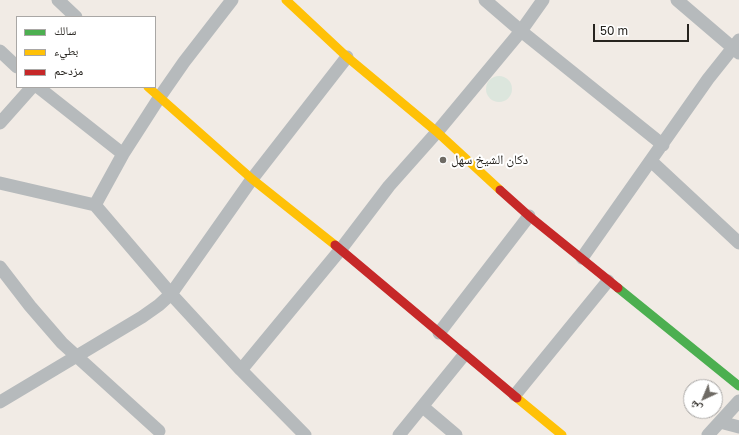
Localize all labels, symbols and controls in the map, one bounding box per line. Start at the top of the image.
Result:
legend [16,16,156,88]
scale bar [595,16,691,42]
text: سالك [54,23,76,38]
text: 50 m [600,23,628,38]
text: بطيء [54,43,78,58]
text: مزدحم [54,63,83,78]
place label: دكان الشيخ سهل [451,152,528,168]
marker: دكان الشيخ سهل [438,155,448,165]
north arrow [683,379,723,419]
text: ش [686,399,704,416]

